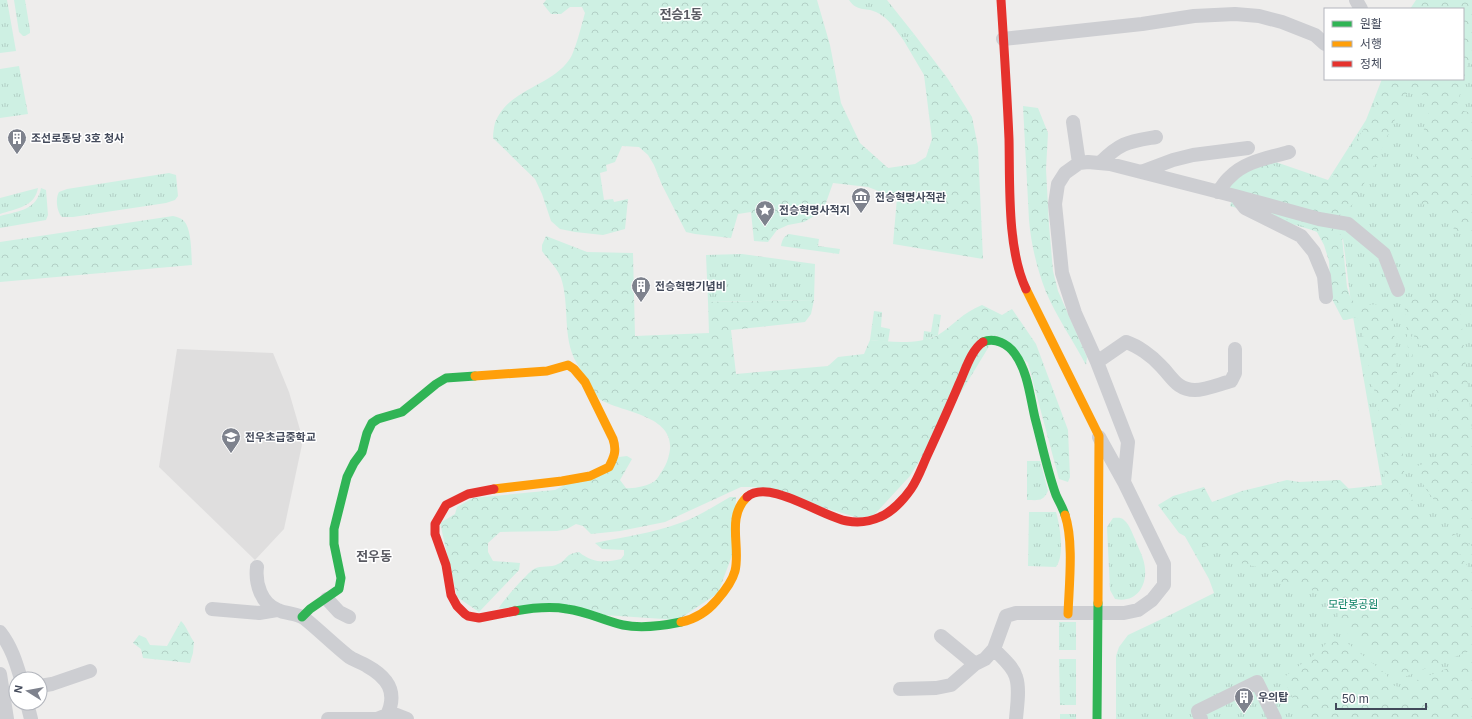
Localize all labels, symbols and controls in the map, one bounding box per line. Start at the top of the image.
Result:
district label: 전승1동 [659,7,703,22]
legend [1324,8,1464,80]
text: 원활 [1360,17,1382,31]
text: 서행 [1360,37,1382,51]
text: 정체 [1360,57,1382,71]
building icon: 조선로동당 3호 청사 [6,127,28,155]
place label: 조선로동당 3호 청사 [31,132,124,144]
museum icon: 전승혁명사적관 [850,186,872,214]
place label: 전승혁명사적관 [875,191,946,203]
place icon: 전승혁명사적지 [754,199,776,227]
place label: 전승혁명사적지 [779,204,850,216]
building icon: 전승혁명기념비 [630,275,652,303]
place label: 전승혁명기념비 [655,280,726,292]
school or university icon: 전우초급중학교 [220,426,242,454]
place label: 전우초급중학교 [245,431,316,443]
district label: 전우동 [356,549,392,564]
park label: 모란봉공원 [1328,598,1378,610]
north arrow [8,671,48,711]
text: N [12,684,25,694]
scale bar [1336,685,1426,711]
building icon: 우의탑 [1233,686,1255,714]
place label: 우의탑 [1258,691,1288,703]
text: 50 m [1342,692,1369,706]

